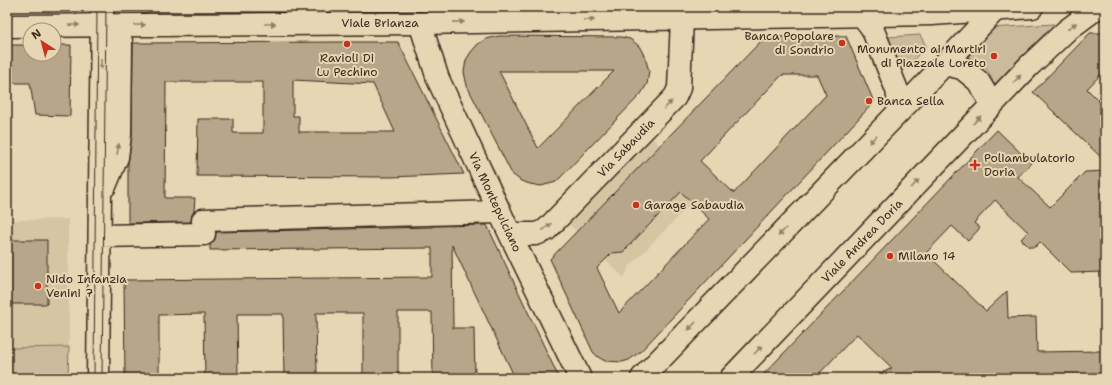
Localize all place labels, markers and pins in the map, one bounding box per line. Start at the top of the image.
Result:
place label: Banca Popolare di Sondrio [744,28,834,58]
marker: Banca Popolare di Sondrio [837,38,847,48]
marker: Ravioli Di Lu Pechino [342,39,352,49]
place label: Monumento ai Martiri di Piazzale Loreto [857,41,986,71]
place label: Ravioli Di Lu Pechino [316,50,378,80]
marker: Monumento ai Martiri di Piazzale Loreto [989,51,999,61]
place label: Banca Sella [877,93,944,109]
marker: Banca Sella [864,96,874,106]
place label: Poliambulatorio Doria [984,150,1075,180]
marker: Poliambulatorio Doria [969,159,981,171]
place label: Garage Sabaudia [644,197,745,213]
marker: Garage Sabaudia [631,200,641,210]
place label: Milano 14 [898,248,955,264]
marker: Milano 14 [885,251,895,261]
place label: Nido Infanzia Venini 7 [46,271,127,301]
marker: Nido Infanzia Venini 7 [33,281,43,291]

